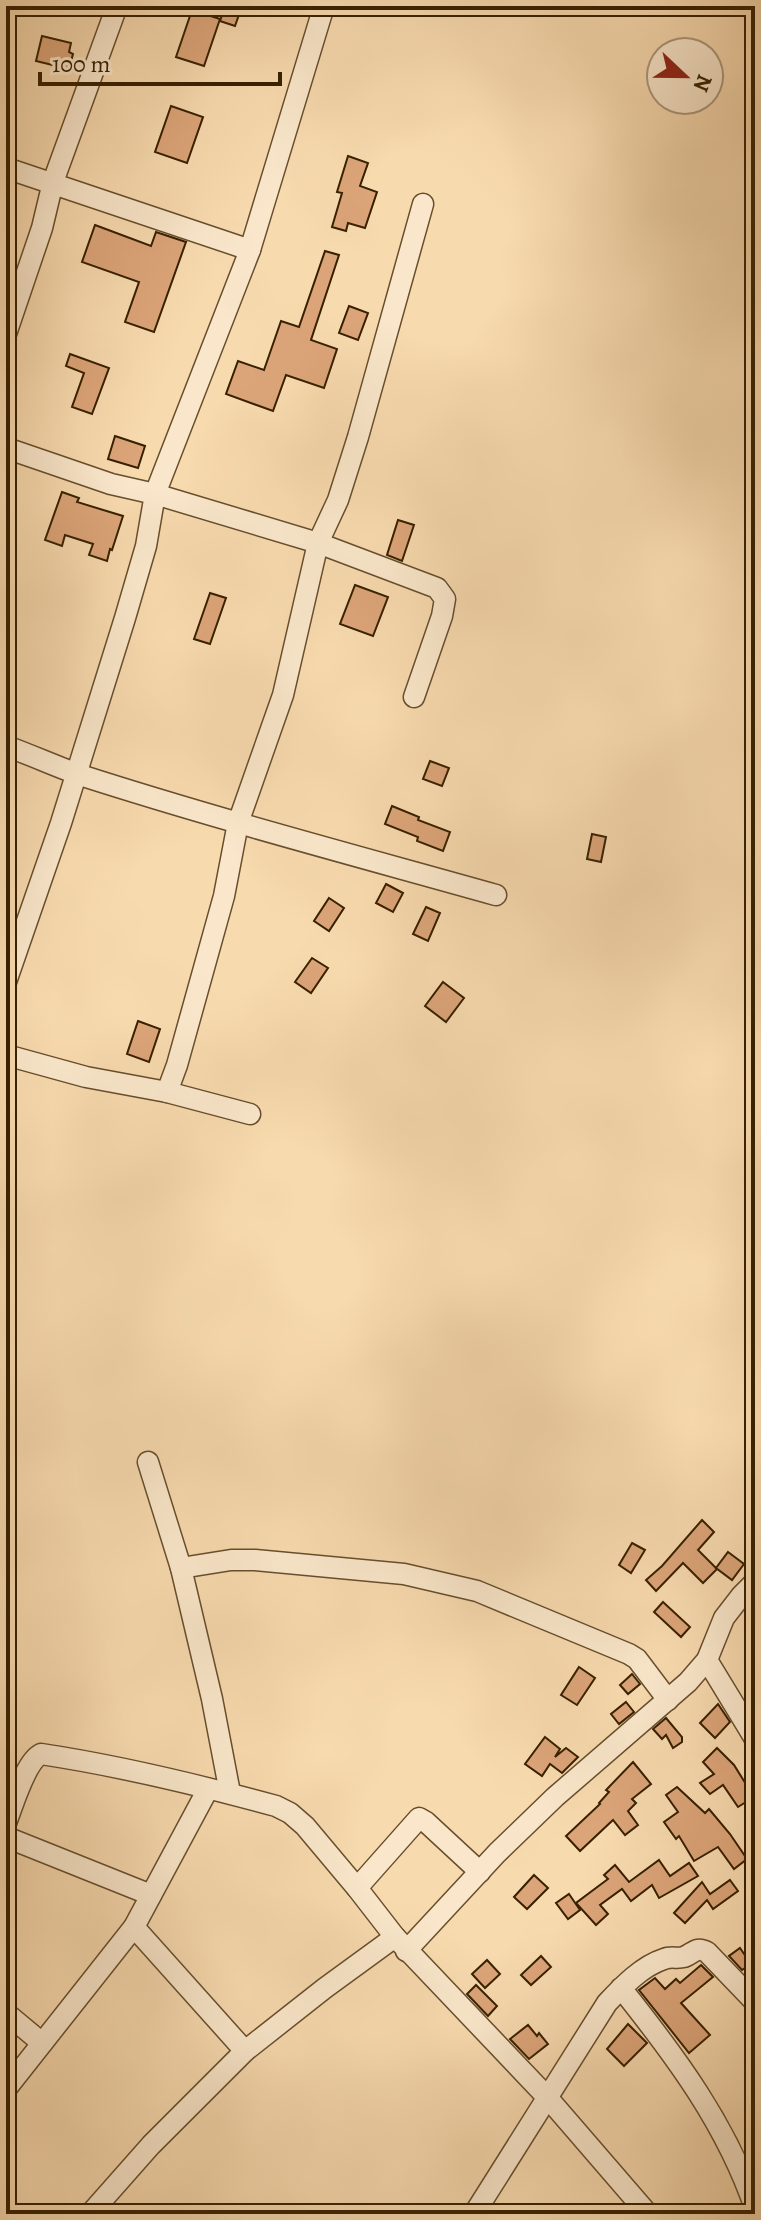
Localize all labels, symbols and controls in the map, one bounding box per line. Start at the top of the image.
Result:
scale bar [40,36,280,86]
north arrow [645,36,725,116]
text: 100 m [52,48,111,80]
text: N [686,70,720,96]

